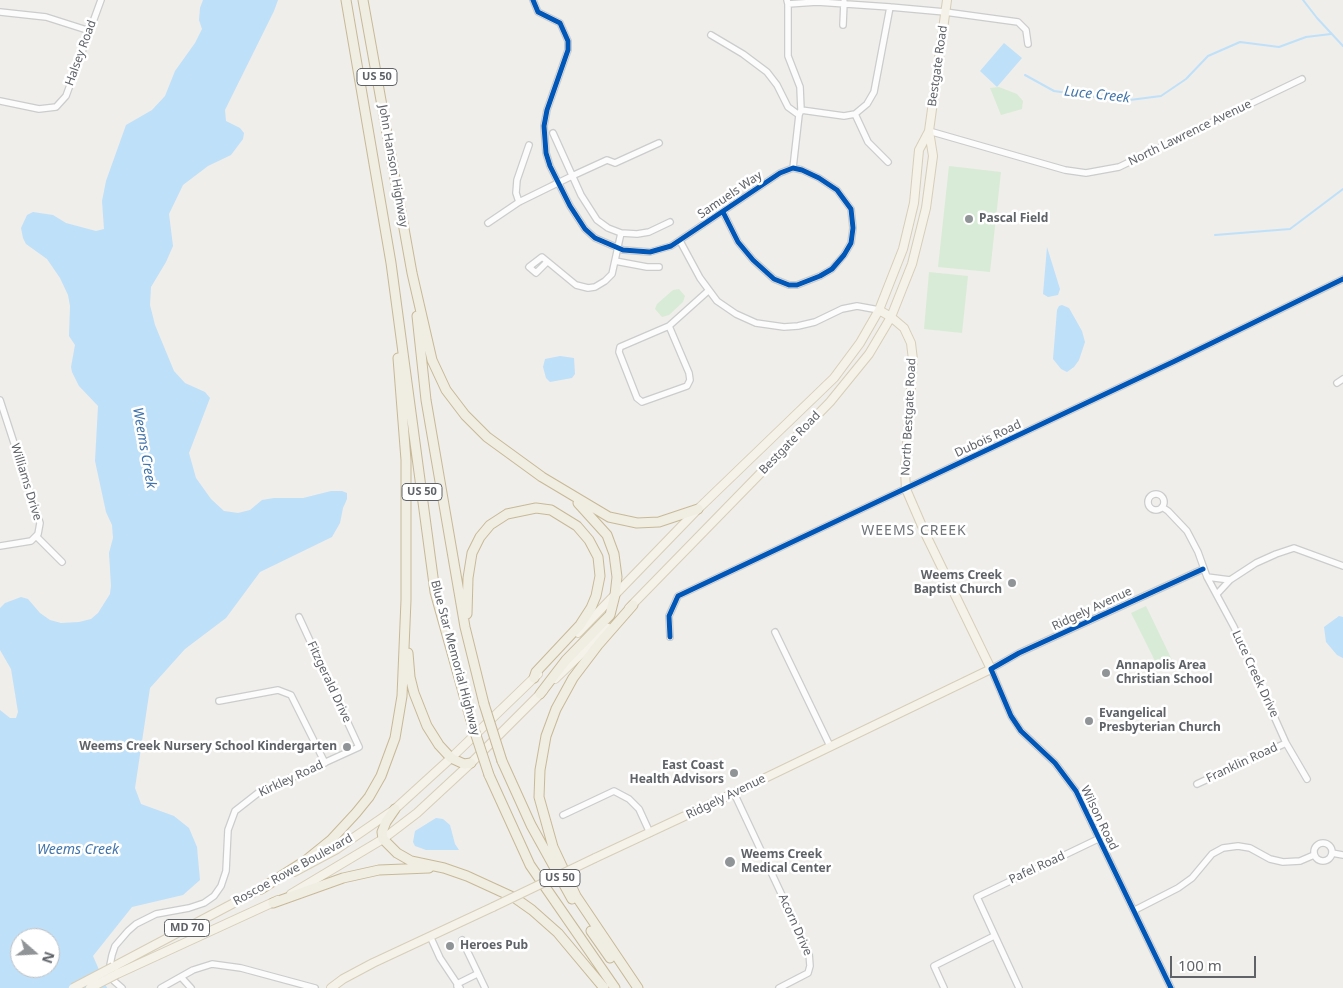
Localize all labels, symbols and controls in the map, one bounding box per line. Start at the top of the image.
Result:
street label: Halsey Road [62,18,100,88]
street label: Bestgate Road [925,24,951,108]
road number: US 50 [357,68,397,86]
water label: Luce Creek [1063,83,1131,107]
street label: North Lawrence Avenue [1126,97,1254,169]
street label: John Hanson Highway [375,104,411,228]
street label: Samuels Way [695,168,765,222]
place label: Pascal Field [979,212,1048,226]
marker: Pascal Field [963,213,975,225]
street label: North Bestgate Road [899,358,919,476]
water label: Weems Creek [129,406,159,490]
street label: Bestgate Road [756,409,824,477]
street label: Dubois Road [953,417,1023,461]
street label: Williams Drive [7,442,45,522]
road number: US 50 [402,484,442,501]
district label: WEEMS CREEK [860,523,968,539]
place label: Weems Creek Baptist Church [914,569,1002,597]
marker: Weems Creek Baptist Church [1006,577,1018,589]
street label: Blue Star Memorial Highway [427,579,483,737]
street label: Ridgely Avenue [1050,584,1134,634]
street label: Luce Creek Drive [1229,628,1281,720]
street label: Fitzgerald Drive [304,639,354,725]
place label: Annapolis Area Christian School [1116,659,1213,687]
marker: Annapolis Area Christian School [1100,667,1112,679]
place label: Evangelical Presbyterian Church [1099,707,1221,735]
marker: Evangelical Presbyterian Church [1083,715,1095,727]
place label: Weems Creek Nursery School Kindergarten [79,740,337,754]
street label: Franklin Road [1204,740,1280,786]
marker: Weems Creek Nursery School Kindergarten [341,741,353,753]
street label: Kirkley Road [256,758,326,800]
place label: East Coast Health Advisors [630,759,724,787]
marker: East Coast Health Advisors [728,767,740,779]
street label: Ridgely Avenue [684,772,768,822]
street label: Wilson Road [1077,784,1121,852]
street label: Roscoe Rowe Boulevard [231,831,355,909]
water label: Weems Creek [37,842,119,858]
place label: Weems Creek Medical Center [741,848,831,876]
street label: Pafel Road [1007,849,1067,887]
marker: Weems Creek Medical Center [723,855,737,869]
road number: US 50 [540,870,580,886]
street label: Acorn Drive [775,892,815,958]
road number: MD 70 [164,920,210,936]
north arrow [10,928,60,978]
place label: Heroes Pub [460,939,528,953]
marker: Heroes Pub [444,940,456,952]
scale bar [1173,946,1259,978]
text: N [38,949,60,966]
text: 100 m [1178,955,1222,975]

